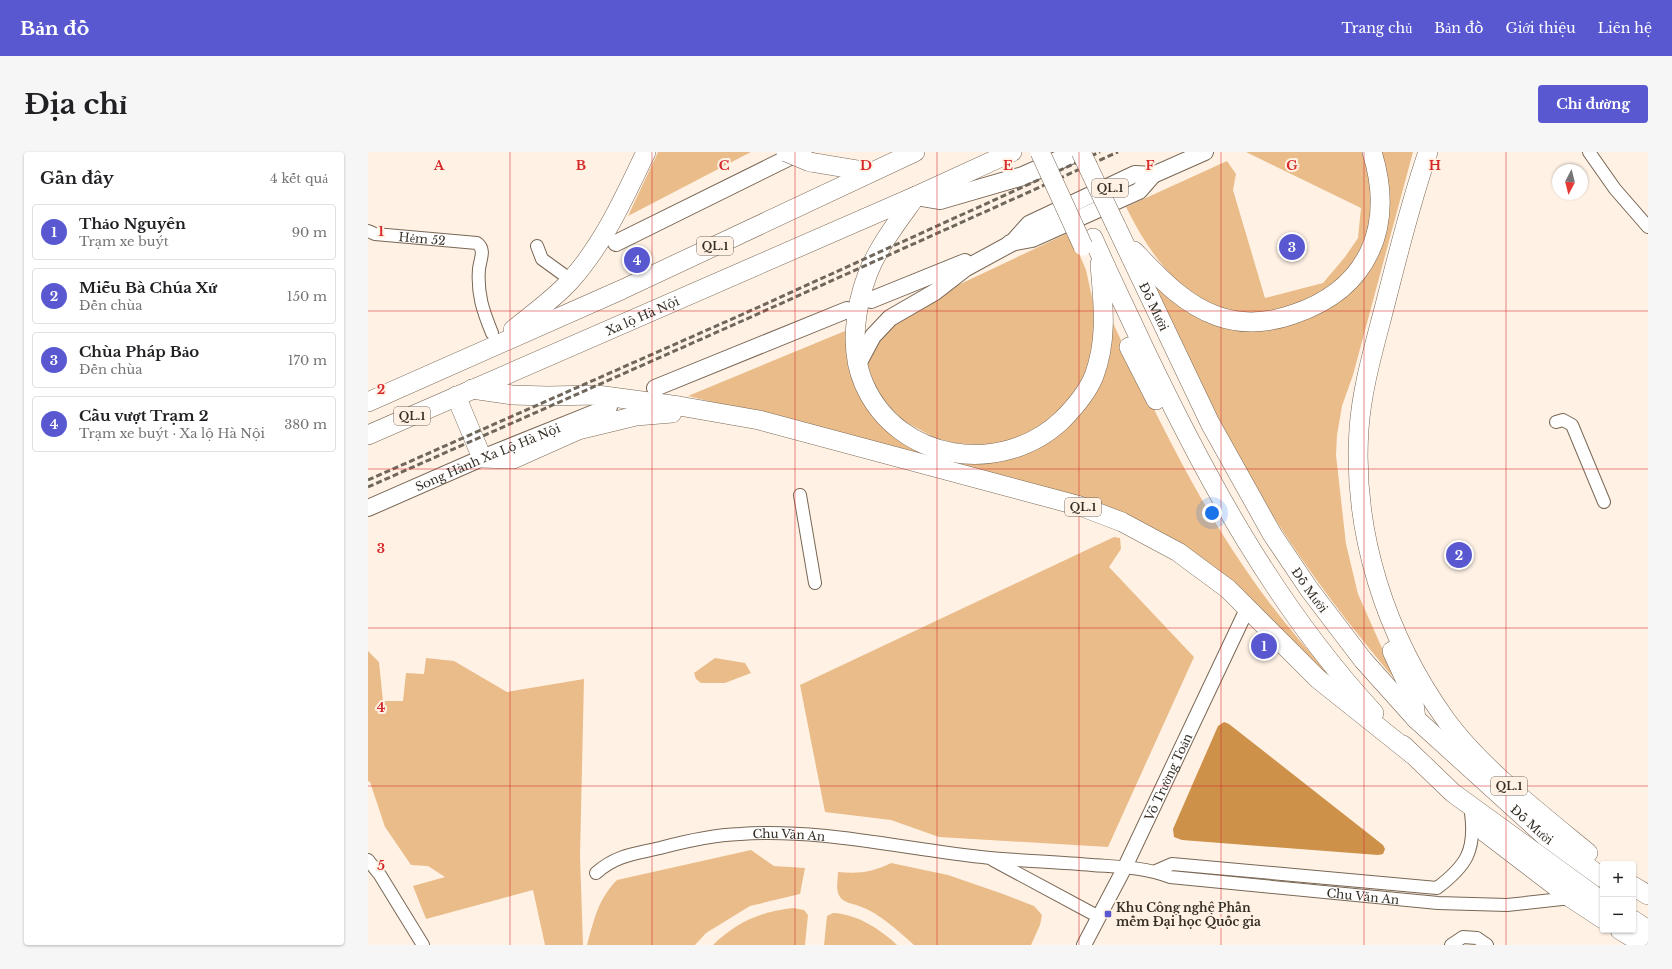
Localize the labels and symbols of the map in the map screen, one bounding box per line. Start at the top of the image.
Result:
text: A [433,157,445,174]
text: B [576,157,586,174]
text: C [719,157,730,174]
text: D [860,157,872,174]
text: E [1003,157,1013,174]
text: F [1146,157,1155,174]
text: G [1286,157,1298,174]
text: H [1429,157,1441,174]
north arrow [1552,164,1588,200]
road number: QL.1 [1092,179,1128,197]
text: 1 [378,223,384,240]
street label: Hẻm 52 [398,229,446,248]
pin: 3 [1279,232,1305,262]
road number: QL.1 [697,237,733,255]
pin: 4 [624,245,650,275]
street label: Đỗ Mười [1136,280,1172,333]
street label: Xa lộ Hà Nội [603,293,681,338]
text: 2 [377,381,385,398]
road number: QL.1 [394,407,430,425]
street label: Song Hành Xa Lộ Hà Nội [413,420,562,494]
road number: QL.1 [1065,498,1101,516]
your location [1202,503,1222,523]
text: 3 [377,540,385,557]
pin: 2 [1446,540,1472,570]
street label: Đỗ Mười [1289,564,1331,615]
pin: 1 [1251,631,1277,661]
text: 4 [377,699,386,716]
street label: Võ Trường Toản [1140,731,1195,824]
road number: QL.1 [1491,777,1527,795]
street label: Đỗ Mười [1508,801,1556,847]
street label: Chu Văn An [752,825,826,843]
text: 5 [377,857,385,874]
street label: Chu Văn An [1326,885,1400,907]
place label: Khu Công nghệ Phần mềm Đại học Quốc gia [1116,900,1261,929]
marker: Khu Công nghệ Phần mềm Đại học Quốc gia [1103,909,1113,919]

